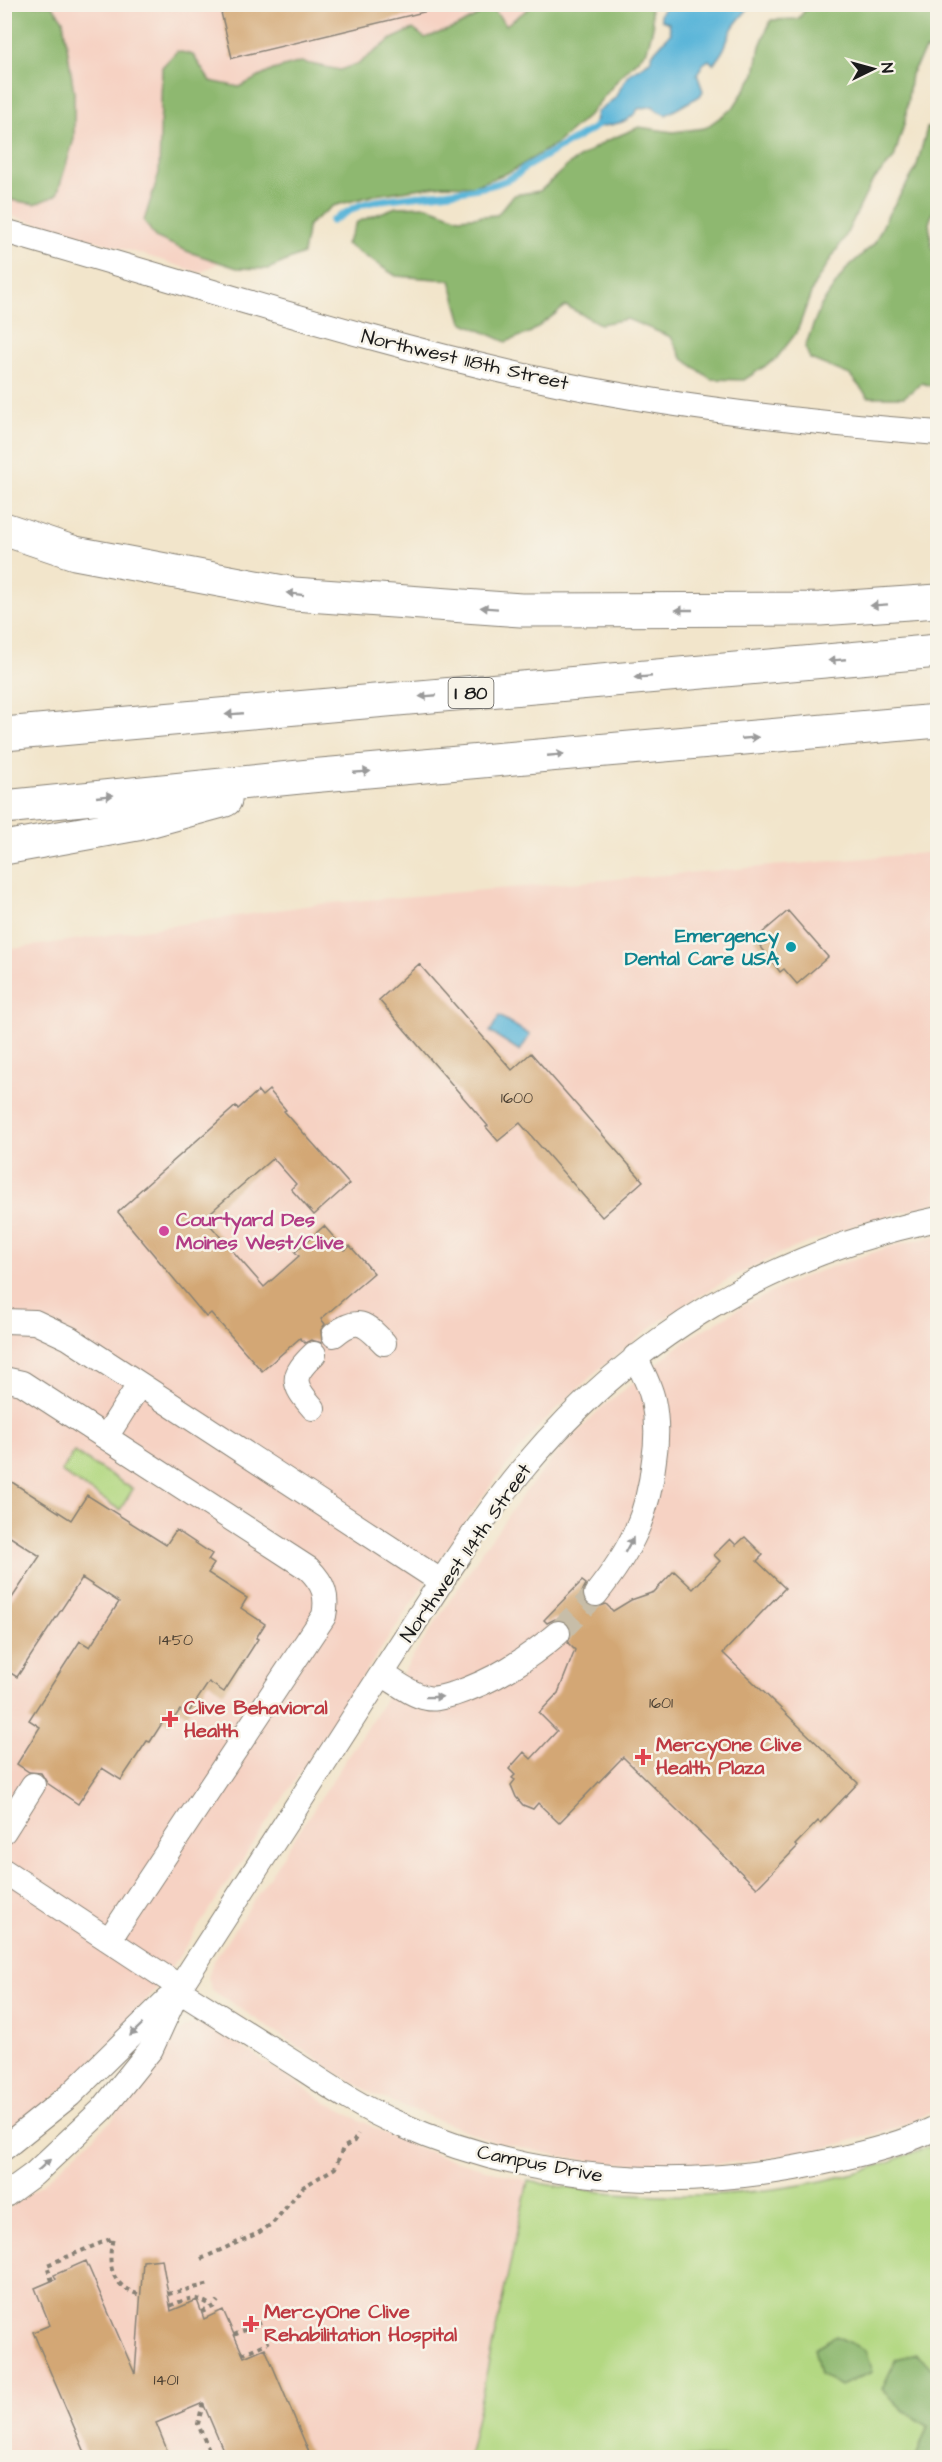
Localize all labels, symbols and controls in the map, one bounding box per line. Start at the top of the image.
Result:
north arrow [843,39,903,99]
text: N [876,62,898,74]
street label: Northwest 118th Street [359,323,571,397]
one-way arrow [285,589,304,599]
one-way arrow [870,601,889,610]
one-way arrow [480,603,499,612]
one-way arrow [675,605,694,615]
one-way arrow [828,655,847,665]
one-way arrow [634,673,653,682]
road number: I 80 [448,678,494,708]
one-way arrow [418,692,437,701]
one-way arrow [224,709,243,719]
one-way arrow [741,733,760,743]
one-way arrow [546,750,565,760]
one-way arrow [352,767,371,777]
one-way arrow [95,791,114,801]
place label: Emergency Dental Care USA [625,922,779,973]
marker: Emergency Dental Care USA [784,940,798,954]
house number: 1600 [501,1087,533,1109]
place label: Courtyard Des Moines West/Clive [176,1206,344,1257]
marker: Courtyard Des Moines West/Clive [157,1224,171,1238]
street label: Northwest 114th Street [394,1458,538,1648]
one-way arrow [624,1537,634,1554]
house number: 1450 [159,1629,193,1651]
one-way arrow [425,1692,444,1702]
house number: 1601 [649,1692,673,1714]
place label: Clive Behavioral Health [184,1694,328,1745]
marker: Clive Behavioral Health [161,1710,179,1728]
place label: MercyOne Clive Health Plaza [656,1731,802,1782]
marker: MercyOne Clive Health Plaza [634,1748,652,1766]
one-way arrow [130,2023,144,2037]
street label: Campus Drive [475,2138,605,2190]
one-way arrow [36,2159,51,2172]
place label: MercyOne Clive Rehabilitation Hospital [264,2298,457,2349]
marker: MercyOne Clive Rehabilitation Hospital [242,2315,260,2333]
house number: 1401 [153,2369,179,2391]

